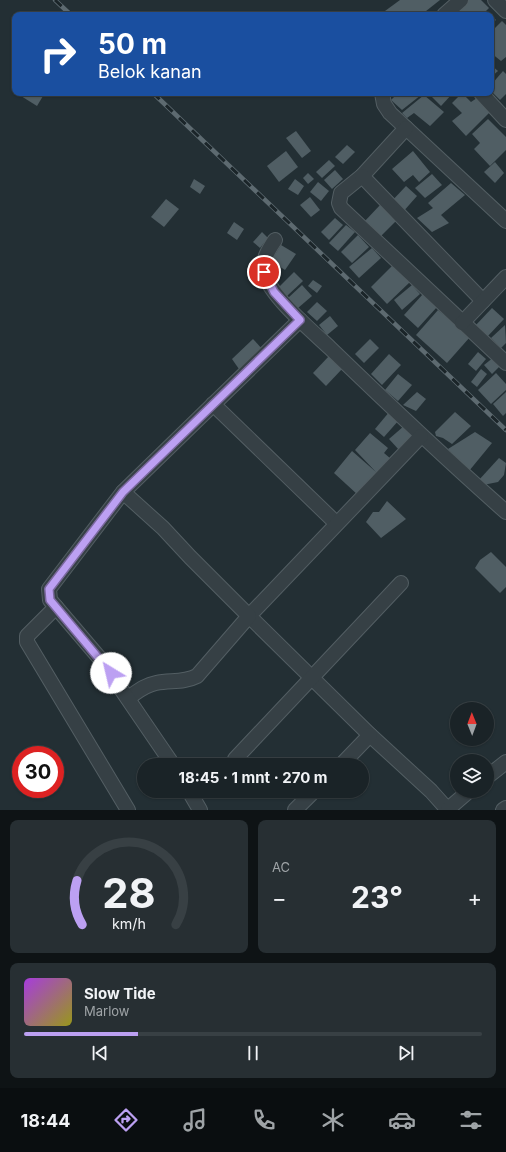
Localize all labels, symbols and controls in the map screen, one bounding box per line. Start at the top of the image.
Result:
text: 50 m [98,27,167,61]
icon: right [32,28,84,80]
text: Belok kanan [98,61,202,82]
pin [247,255,281,289]
icon: arrive [253,261,275,283]
position arrow [90,652,132,694]
north arrow [450,702,494,746]
map controls [450,702,494,798]
speed limit sign: 30 [12,746,64,798]
button: layers [450,754,494,798]
text: 18:45 · 1 mnt · 270 m [178,768,328,787]
text: AC [272,859,290,875]
text: 28 [102,867,156,917]
text: 23° [351,879,403,915]
text: − [272,885,287,911]
text: + [467,885,482,911]
text: km/h [112,914,146,931]
text: Slow Tide [84,984,156,1003]
text: Marlow [84,1003,130,1019]
icon: previous [89,1042,111,1064]
icon: pause [242,1042,264,1064]
icon: next [395,1042,417,1064]
icon: directions [112,1106,140,1134]
icon: music [181,1106,209,1134]
icon: phone [250,1106,278,1134]
icon: climate [319,1106,347,1134]
icon: car [388,1106,416,1134]
icon: filters [457,1106,485,1134]
text: 18:44 [21,1110,70,1131]

